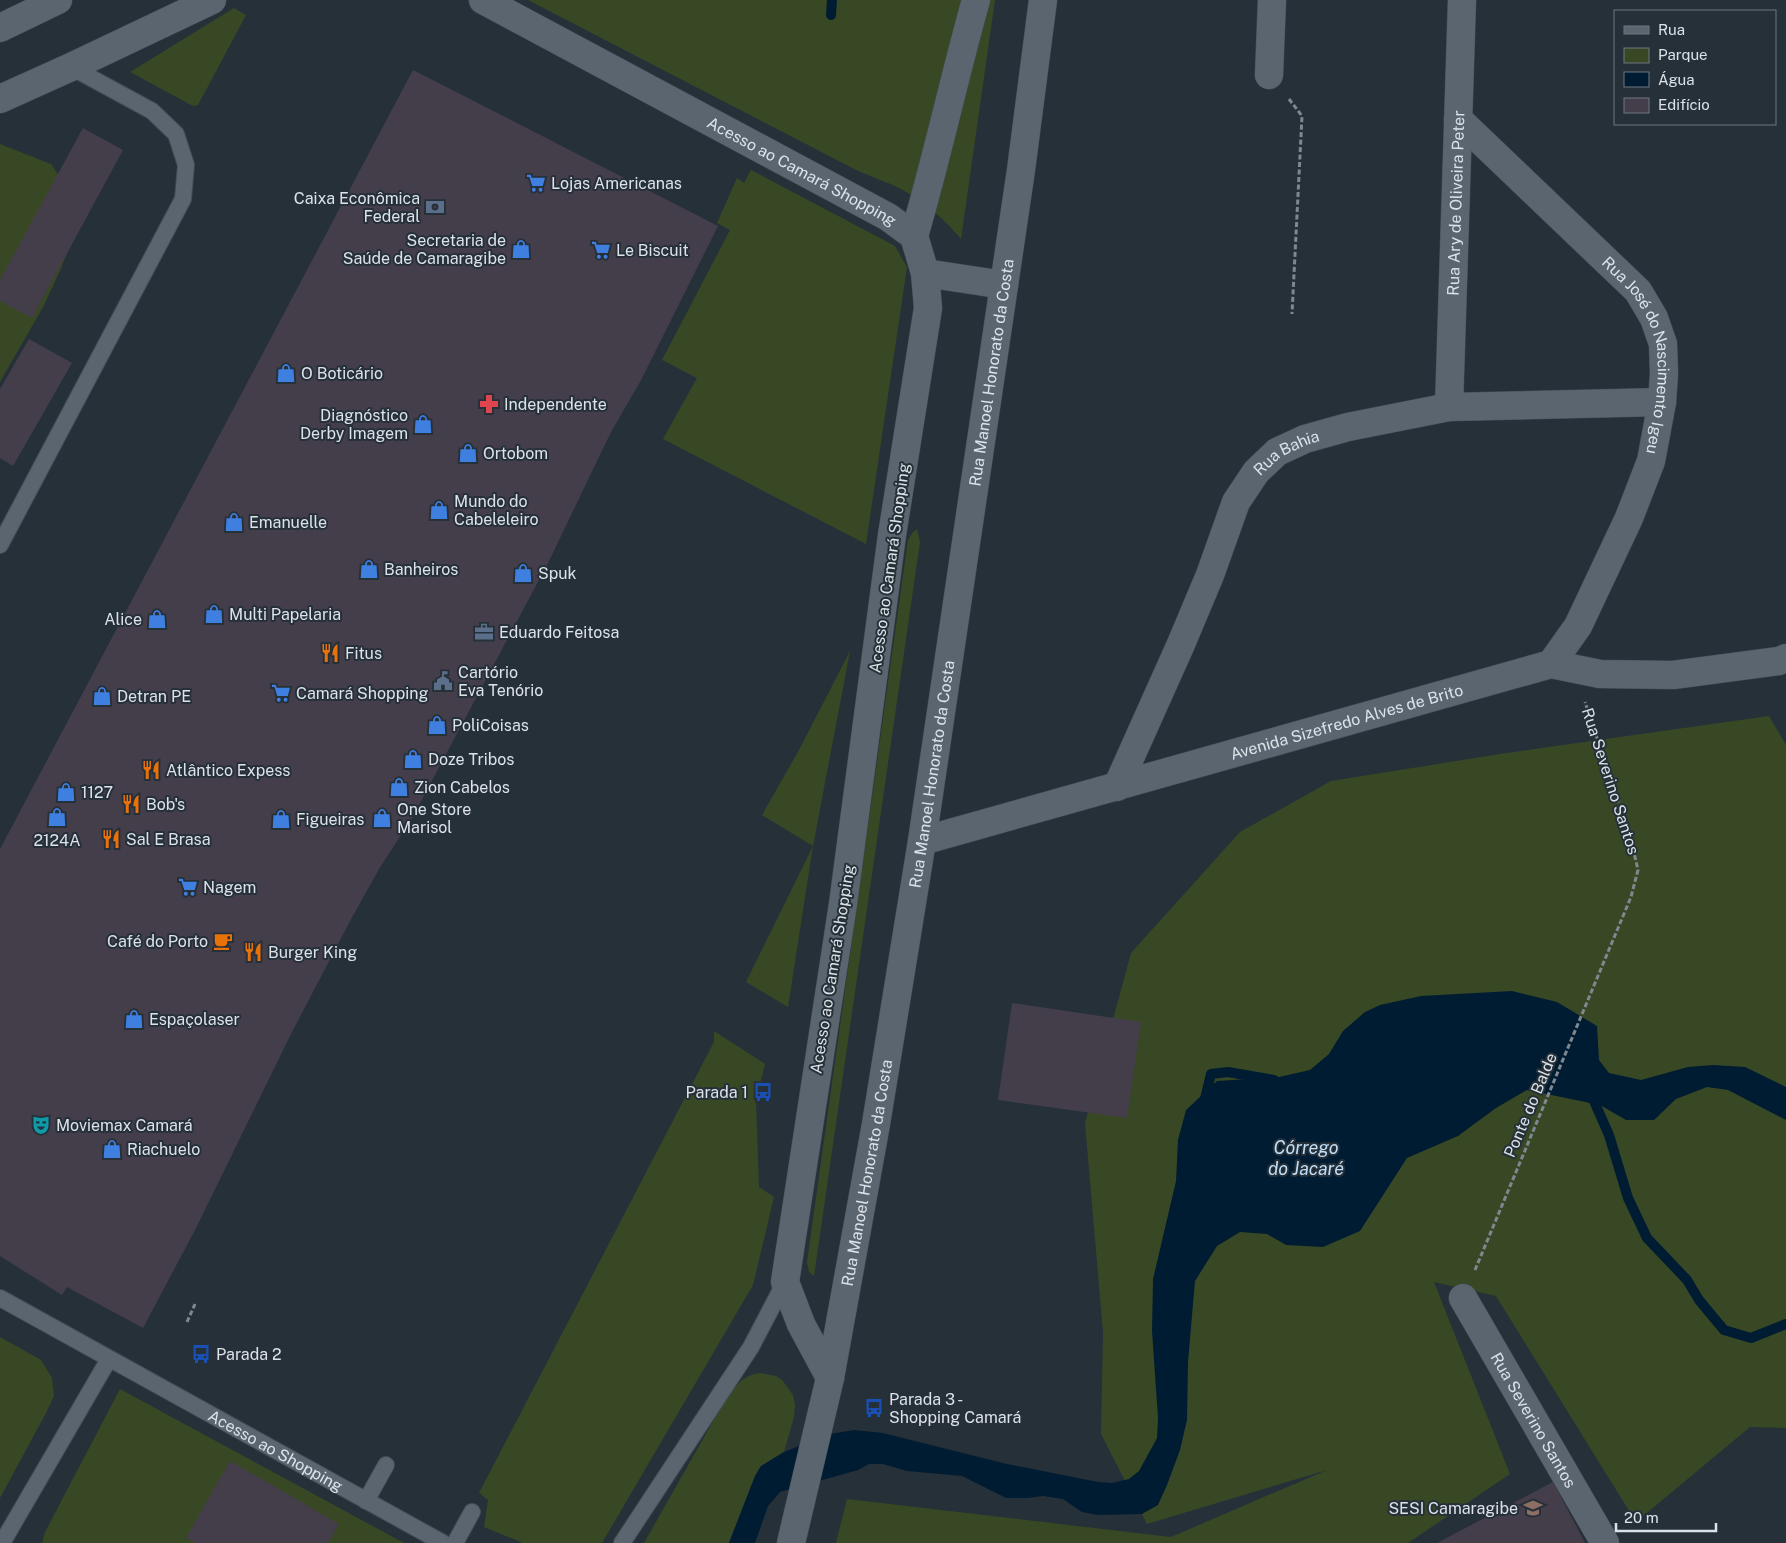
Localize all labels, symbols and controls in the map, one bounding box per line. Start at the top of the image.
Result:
legend [1614,10,1776,125]
text: Rua [1658,21,1685,38]
text: Parque [1658,46,1708,63]
text: Água [1658,71,1695,88]
text: Edifício [1658,96,1710,113]
street label: Rua Ary de Oliveira Peter [1444,110,1468,296]
street label: Acesso ao Camará Shopping [704,113,900,230]
supermarket icon: Lojas Americanas [525,172,547,194]
place label: Lojas Americanas [551,174,682,193]
place label: Caixa Econômica Federal [294,189,420,226]
bank icon: Caixa Econômica Federal [424,196,446,218]
place label: Secretaria de Saúde de Camaragibe [343,231,506,268]
shop icon: Secretaria de Saúde de Camaragibe [510,238,532,260]
supermarket icon: Le Biscuit [590,239,612,261]
place label: Le Biscuit [616,241,689,260]
street label: Rua José do Nascimento Igeu [1598,253,1673,456]
street label: Rua Manoel Honorato da Costa [965,257,1018,488]
shop icon: O Boticário [275,362,297,384]
place label: O Boticário [301,364,383,383]
pharmacy icon: Independente [478,393,500,415]
place label: Independente [504,395,607,414]
place label: Diagnóstico Derby Imagem [300,406,408,443]
shop icon: Diagnóstico Derby Imagem [412,413,434,435]
street label: Rua Bahia [1250,426,1321,479]
shop icon: Ortobom [457,442,479,464]
place label: Ortobom [483,444,548,463]
street label: Acesso ao Camará Shopping [865,462,914,674]
place label: Mundo do Cabeleleiro [454,492,539,529]
shop icon: Mundo do Cabeleleiro [428,499,450,521]
shop icon: Emanuelle [223,511,245,533]
place label: Emanuelle [249,513,327,532]
shop icon: Banheiros [358,558,380,580]
place label: Banheiros [384,560,458,579]
shop icon: Spuk [512,562,534,584]
place label: Spuk [538,564,577,583]
shop icon: Multi Papelaria [203,603,225,625]
place label: Multi Papelaria [229,605,341,624]
shop icon: Alice [146,608,168,630]
place label: Alice [104,610,142,629]
office icon: Eduardo Feitosa [473,621,495,643]
place label: Eduardo Feitosa [499,623,619,642]
restaurant icon: Fitus [319,642,341,664]
place label: Fitus [345,644,382,663]
street label: Rua Manoel Honorato da Costa [906,659,959,889]
place label: Cartório Eva Tenório [458,663,543,700]
public building icon: Cartório Eva Tenório [432,670,454,692]
street label: Avenida Sizefredo Alves de Brito [1228,680,1465,764]
supermarket icon: Camará Shopping [270,682,292,704]
place label: Camará Shopping [296,684,428,703]
shop icon: Detran PE [91,685,113,707]
place label: Detran PE [117,687,191,706]
street label: Rua Severino Santos [1578,705,1643,857]
shop icon: PoliCoisas [426,714,448,736]
place label: PoliCoisas [452,716,529,735]
shop icon: Doze Tribos [402,748,424,770]
place label: Doze Tribos [428,750,514,769]
restaurant icon: Atlântico Expess [140,759,162,781]
place label: Atlântico Expess [166,761,290,780]
shop icon: Zion Cabelos [388,776,410,798]
place label: Zion Cabelos [414,778,510,797]
shop icon: 1127 [55,781,77,803]
place label: 1127 [81,783,113,802]
restaurant icon: Bob's [120,793,142,815]
place label: Bob's [146,795,185,814]
place label: One Store Marisol [397,800,471,837]
shop icon: 2124A [46,806,68,828]
shop icon: One Store Marisol [371,807,393,829]
shop icon: Figueiras [270,808,292,830]
place label: Figueiras [296,810,364,829]
restaurant icon: Sal E Brasa [100,828,122,850]
place label: Sal E Brasa [126,830,211,849]
place label: 2124A [34,831,81,850]
street label: Acesso ao Camará Shopping [807,863,858,1075]
supermarket icon: Nagem [177,876,199,898]
place label: Nagem [203,878,256,897]
cafe icon: Café do Porto [212,930,234,952]
place label: Café do Porto [107,932,208,951]
restaurant icon: Burger King [242,941,264,963]
place label: Burger King [268,943,357,962]
shop icon: Espaçolaser [123,1008,145,1030]
place label: Espaçolaser [149,1010,240,1029]
street label: Ponte do Balde [1500,1050,1561,1160]
street label: Rua Manoel Honorato da Costa [838,1058,896,1288]
bus stop icon: Parada 1 [752,1081,774,1103]
place label: Parada 1 [686,1083,748,1102]
theatre icon: Moviemax Camará [30,1114,52,1136]
place label: Moviemax Camará [56,1116,193,1135]
water label: Córrego do Jacaré [1268,1137,1344,1179]
shop icon: Riachuelo [101,1138,123,1160]
place label: Riachuelo [127,1140,200,1159]
bus stop icon: Parada 2 [190,1343,212,1365]
place label: Parada 2 [216,1345,282,1364]
street label: Rua Severino Santos [1487,1349,1580,1491]
place label: Parada 3 - Shopping Camará [889,1390,1021,1427]
bus stop icon: Parada 3 - Shopping Camará [863,1397,885,1419]
street label: Acesso ao Shopping [205,1406,346,1496]
school or university icon: SESI Camaragibe [1522,1497,1544,1519]
place label: SESI Camaragibe [1388,1499,1518,1518]
scale bar [1616,1500,1716,1532]
text: 20 m [1624,1509,1659,1526]

